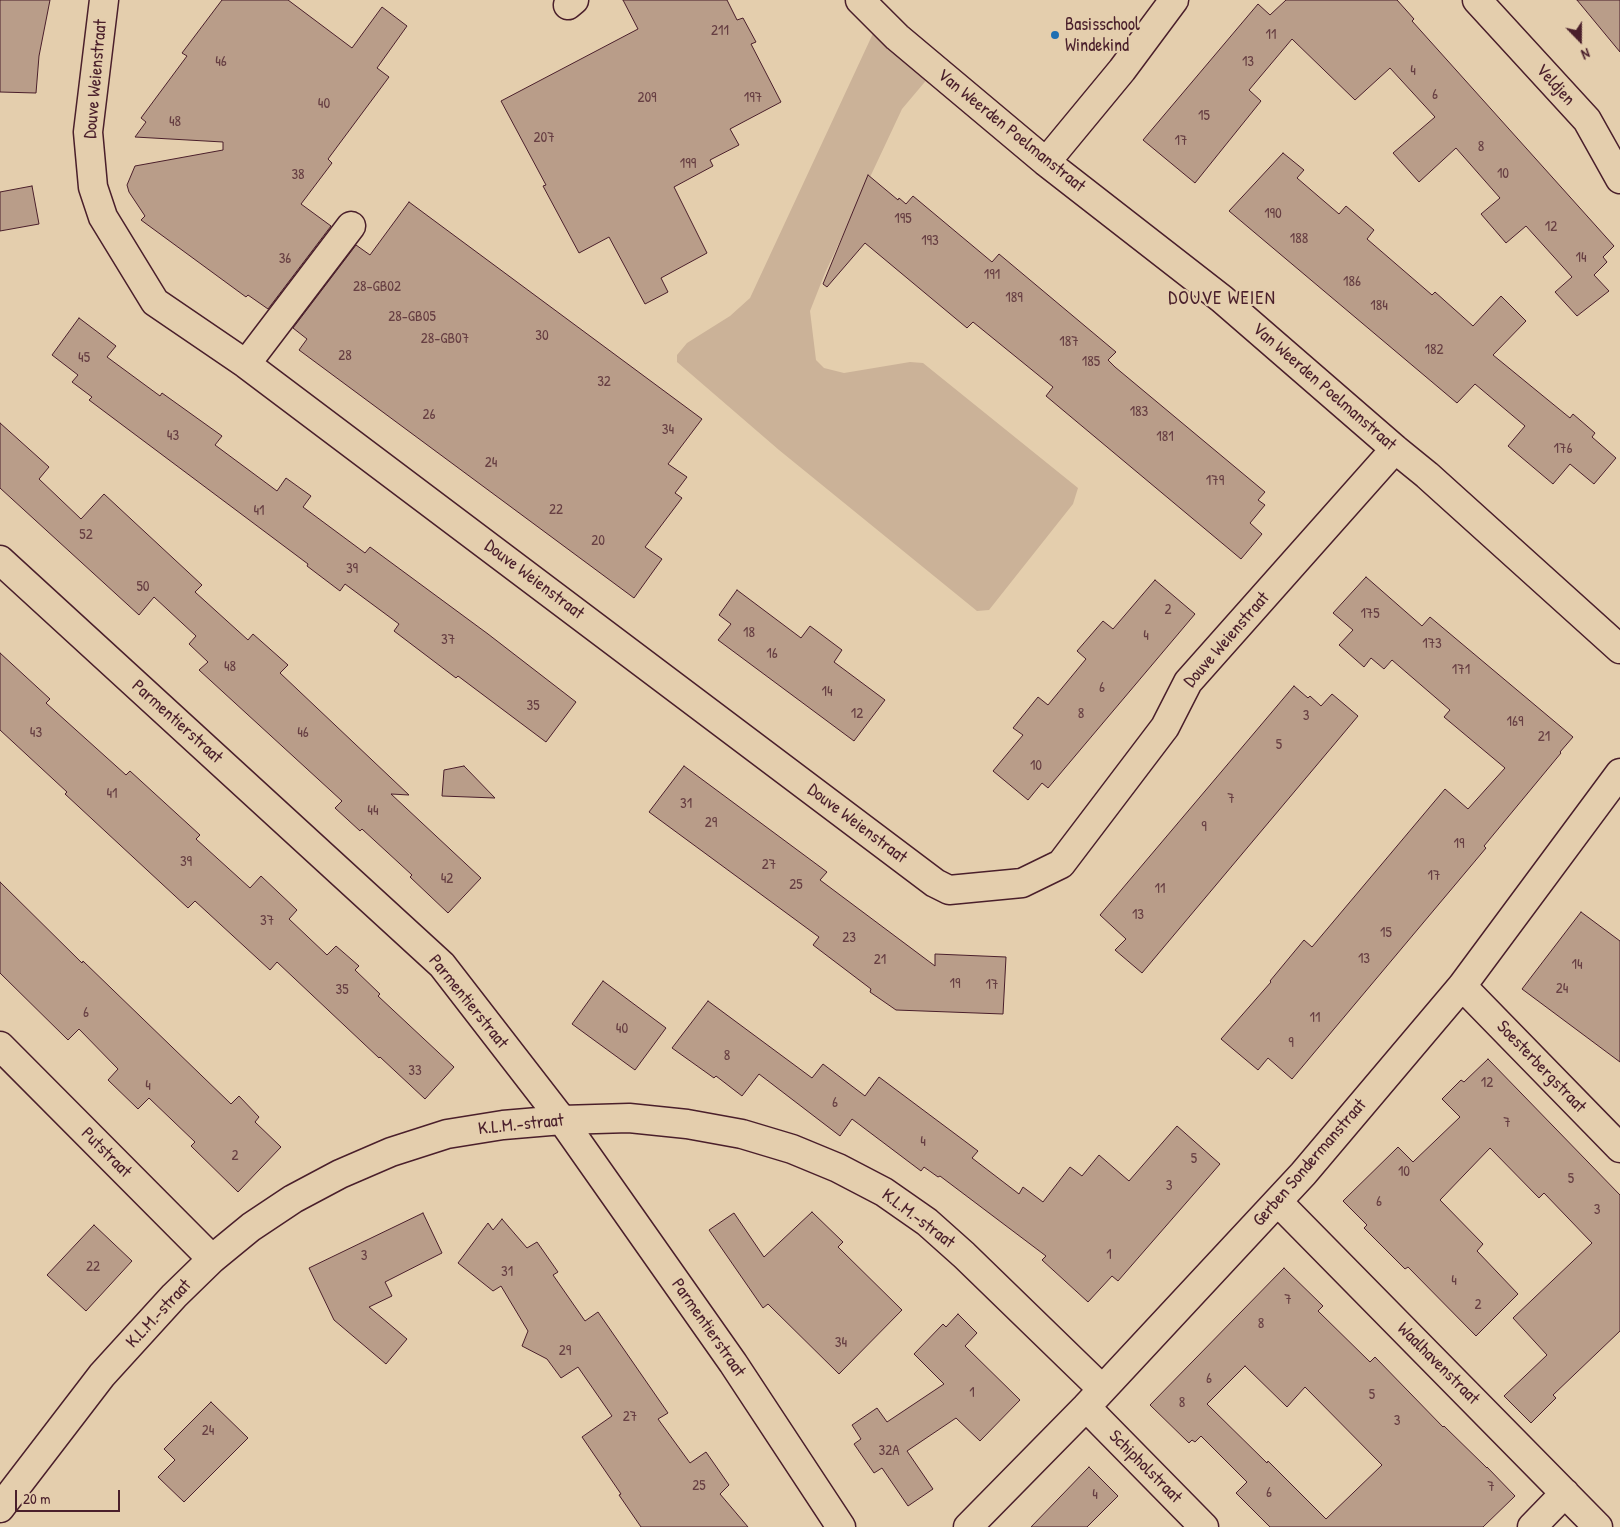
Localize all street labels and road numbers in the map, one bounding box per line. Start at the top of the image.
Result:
street label: Douve Weienstraat [80,19,112,139]
street label: Veldjen [1531,60,1579,110]
street label: Van Weerden Poelmanstraat [933,65,1089,197]
street label: Van Weerden Poelmanstraat [1248,319,1400,455]
street label: Douve Weienstraat [480,535,588,625]
street label: Douve Weienstraat [1180,588,1274,692]
street label: Parmentierstraat [127,676,227,768]
street label: Douve Weienstraat [803,779,911,869]
street label: Parmentierstraat [423,951,513,1053]
street label: Soesterbergstraat [1492,1016,1590,1118]
street label: Gerben Sondermanstraat [1249,1095,1371,1231]
street label: K.L.M.-straat [477,1110,565,1140]
street label: Putstraat [76,1123,136,1183]
street label: K.L.M.-straat [877,1184,959,1254]
street label: K.L.M.-straat [122,1275,196,1353]
street label: Parmentierstraat [666,1275,750,1381]
street label: Waalhavenstraat [1392,1318,1484,1410]
street label: Schipholstraat [1104,1426,1186,1508]

